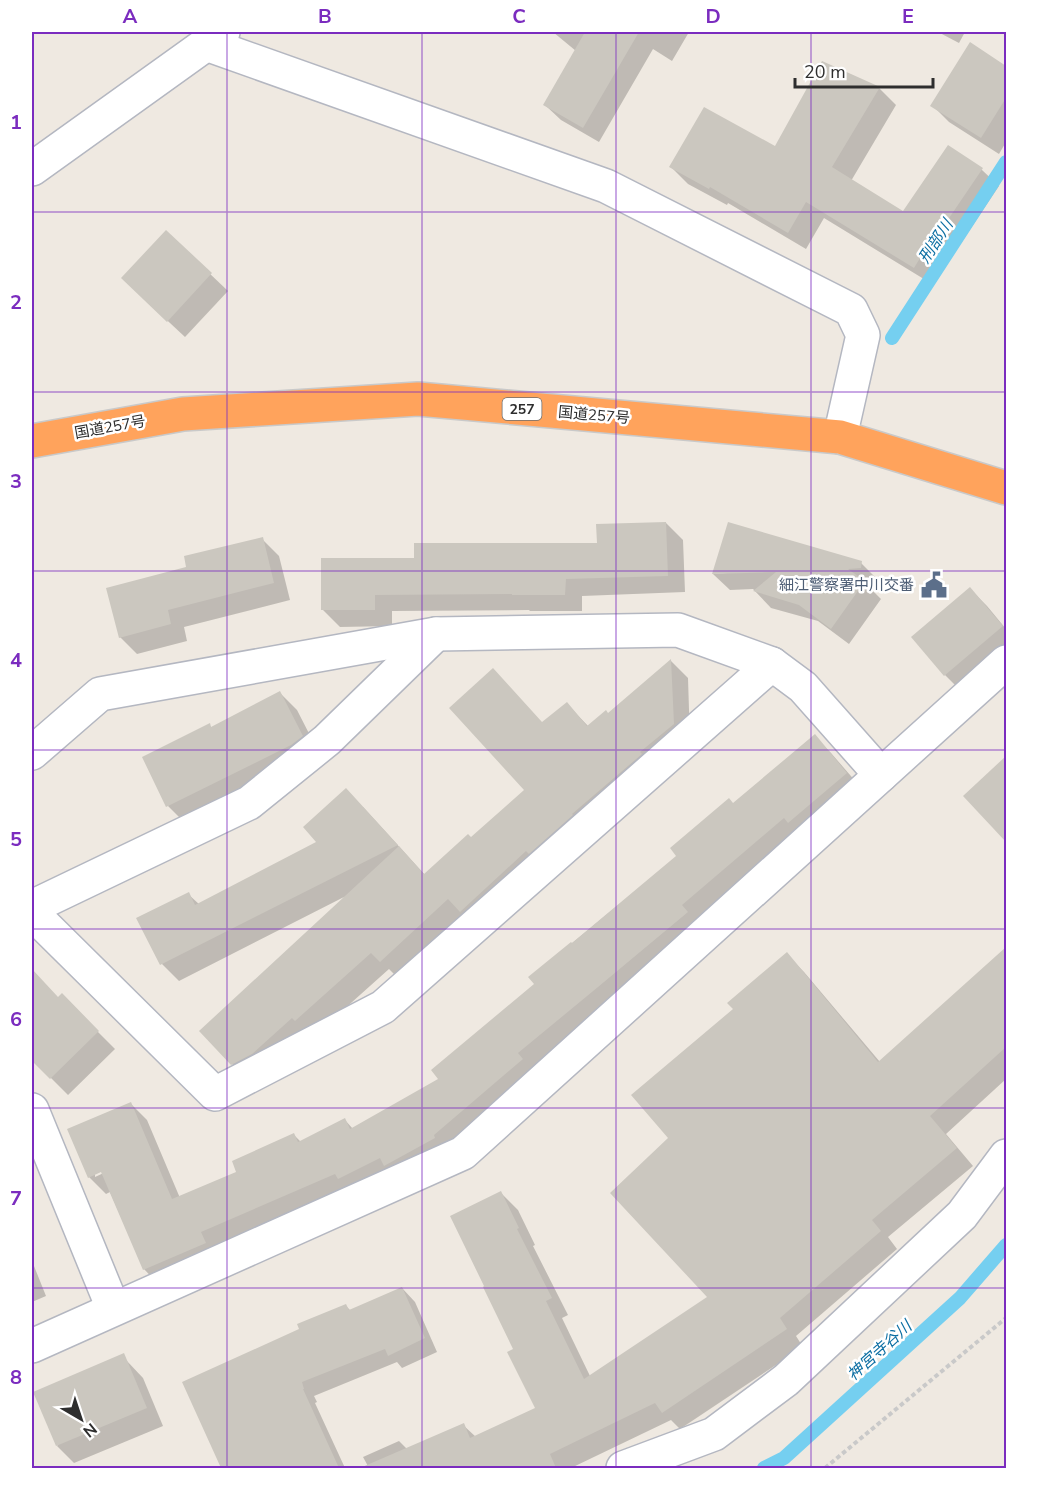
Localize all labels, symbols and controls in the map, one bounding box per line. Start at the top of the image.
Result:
text: A [123,3,138,30]
text: B [318,3,332,30]
text: C [512,3,526,30]
text: D [705,3,721,30]
text: E [902,3,914,30]
scale bar [795,51,933,89]
text: 20 m [804,60,846,84]
text: 1 [10,109,22,136]
water label: 刑部川 [914,214,959,268]
text: 2 [10,289,22,316]
road number: 257 [502,398,542,420]
street label: 国道257号 [557,402,631,428]
street label: 国道257号 [73,411,147,443]
text: 3 [10,468,22,495]
public building icon: 細江警察署中川交番 [919,570,949,600]
place label: 細江警察署中川交番 [779,575,914,595]
text: 4 [10,647,22,674]
text: 5 [10,826,22,853]
text: 6 [10,1006,22,1033]
text: 7 [10,1185,22,1212]
water label: 神宮寺谷川 [843,1314,918,1386]
text: 8 [10,1364,22,1391]
north arrow [51,1389,111,1449]
text: N [78,1418,101,1442]

